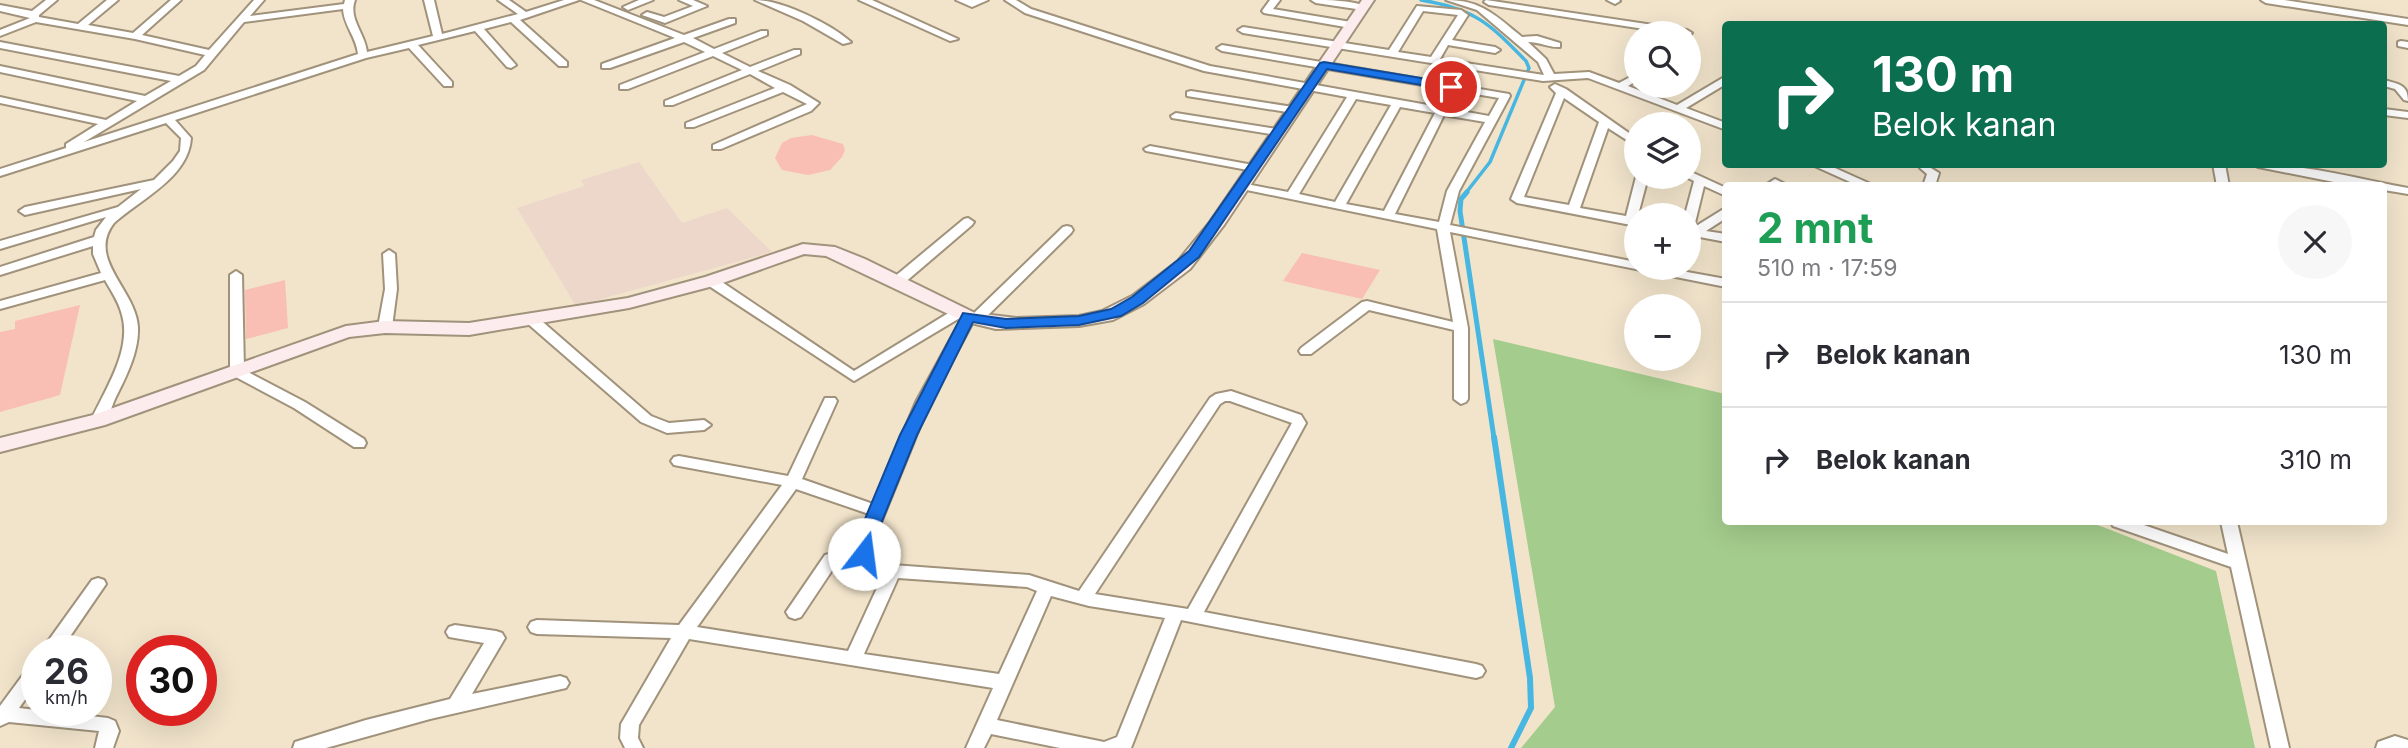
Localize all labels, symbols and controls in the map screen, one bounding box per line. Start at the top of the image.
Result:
map controls [1624,21,1701,371]
button: search [1624,21,1701,98]
text: 130 m [1872,45,2014,104]
icon: right [1757,49,1848,140]
pin [1421,57,1481,117]
icon: arrive [1432,68,1470,106]
text: Belok kanan [1872,105,2056,144]
button: layers [1624,112,1701,189]
text: 2 mnt [1757,202,1873,253]
button: + [1624,203,1701,280]
button: close [2278,205,2352,279]
text: 510 m · 17:59 [1757,254,1898,282]
button: − [1624,294,1701,371]
icon: right [1757,336,1795,374]
text: Belok kanan [1816,339,1971,370]
text: 130 m [2279,339,2352,370]
icon: right [1757,441,1795,479]
text: Belok kanan [1816,444,1971,475]
text: 310 m [2279,444,2352,475]
position arrow [827,517,901,591]
speed limit sign: 30 [126,635,217,726]
text: 26 [44,650,89,692]
text: km/h [45,687,88,708]

